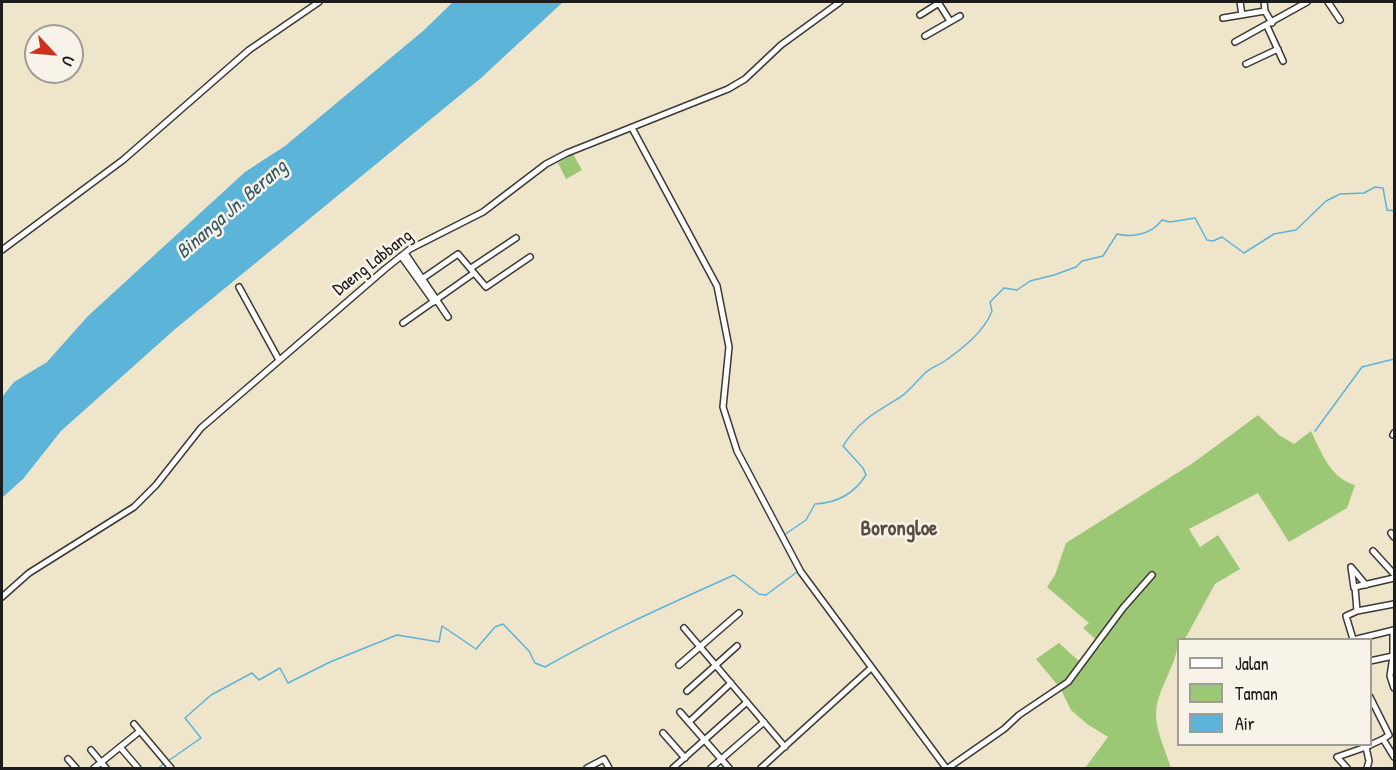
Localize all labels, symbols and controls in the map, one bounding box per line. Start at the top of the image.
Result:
north arrow [24,24,84,84]
text: U [57,52,80,70]
water label: Binanga Jn. Berang [172,155,292,265]
street label: Daeng Labbang [329,225,417,301]
district label: Borongloe [861,516,937,542]
legend [1177,638,1372,746]
text: Jalan [1235,651,1269,676]
text: Taman [1235,681,1278,706]
text: Air [1235,711,1255,736]

